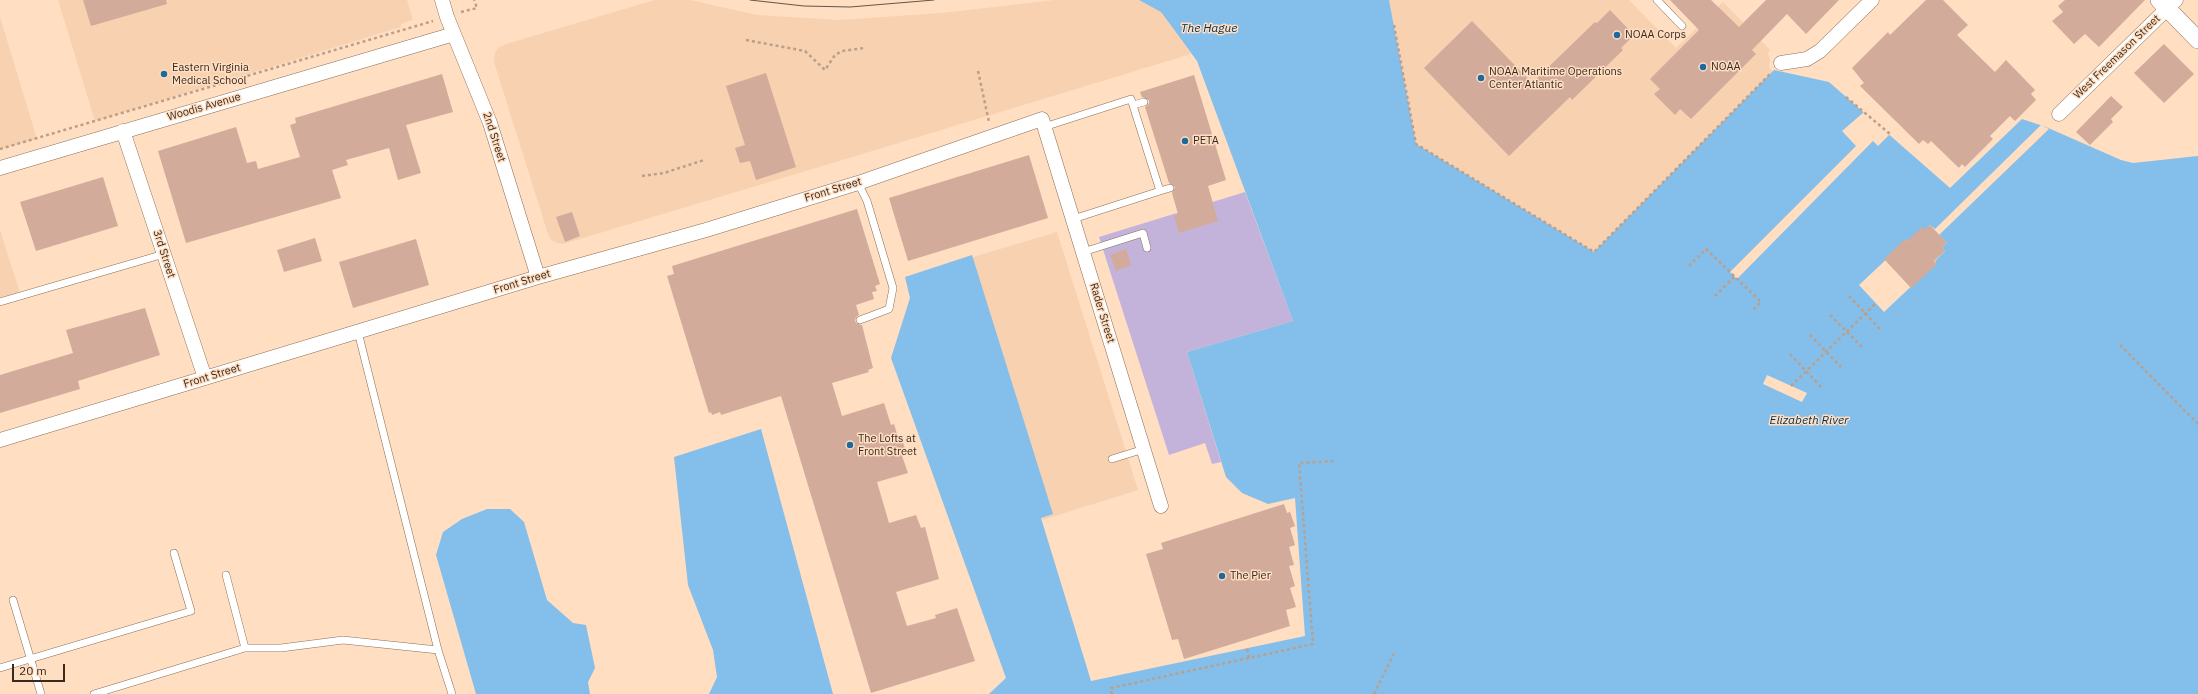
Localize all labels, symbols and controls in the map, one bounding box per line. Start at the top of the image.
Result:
street label: West Freemason Street [2071,12,2163,102]
water label: The Hague [1181,22,1237,36]
place label: NOAA Corps [1625,28,1686,42]
marker: NOAA Corps [1612,30,1622,40]
place label: NOAA [1711,60,1741,74]
place label: Eastern Virginia Medical School [172,61,249,87]
marker: NOAA [1698,62,1708,72]
place label: NOAA Maritime Operations Center Atlantic [1489,65,1622,91]
marker: Eastern Virginia Medical School [159,69,169,79]
marker: NOAA Maritime Operations Center Atlantic [1476,73,1486,83]
street label: Woodis Avenue [166,90,242,124]
street label: 2nd Street [480,110,508,164]
place label: PETA [1193,134,1219,148]
marker: PETA [1180,136,1190,146]
street label: Front Street [803,175,863,205]
street label: 3rd Street [150,228,178,280]
street label: Front Street [492,267,552,297]
street label: Rader Street [1087,281,1117,345]
street label: Front Street [182,361,242,391]
water label: Elizabeth River [1770,414,1848,428]
place label: The Lofts at Front Street [858,432,917,458]
marker: The Lofts at Front Street [845,440,855,450]
place label: The Pier [1230,569,1271,583]
marker: The Pier [1217,571,1227,581]
scale bar [14,656,67,682]
text: 20 m [19,663,47,678]

